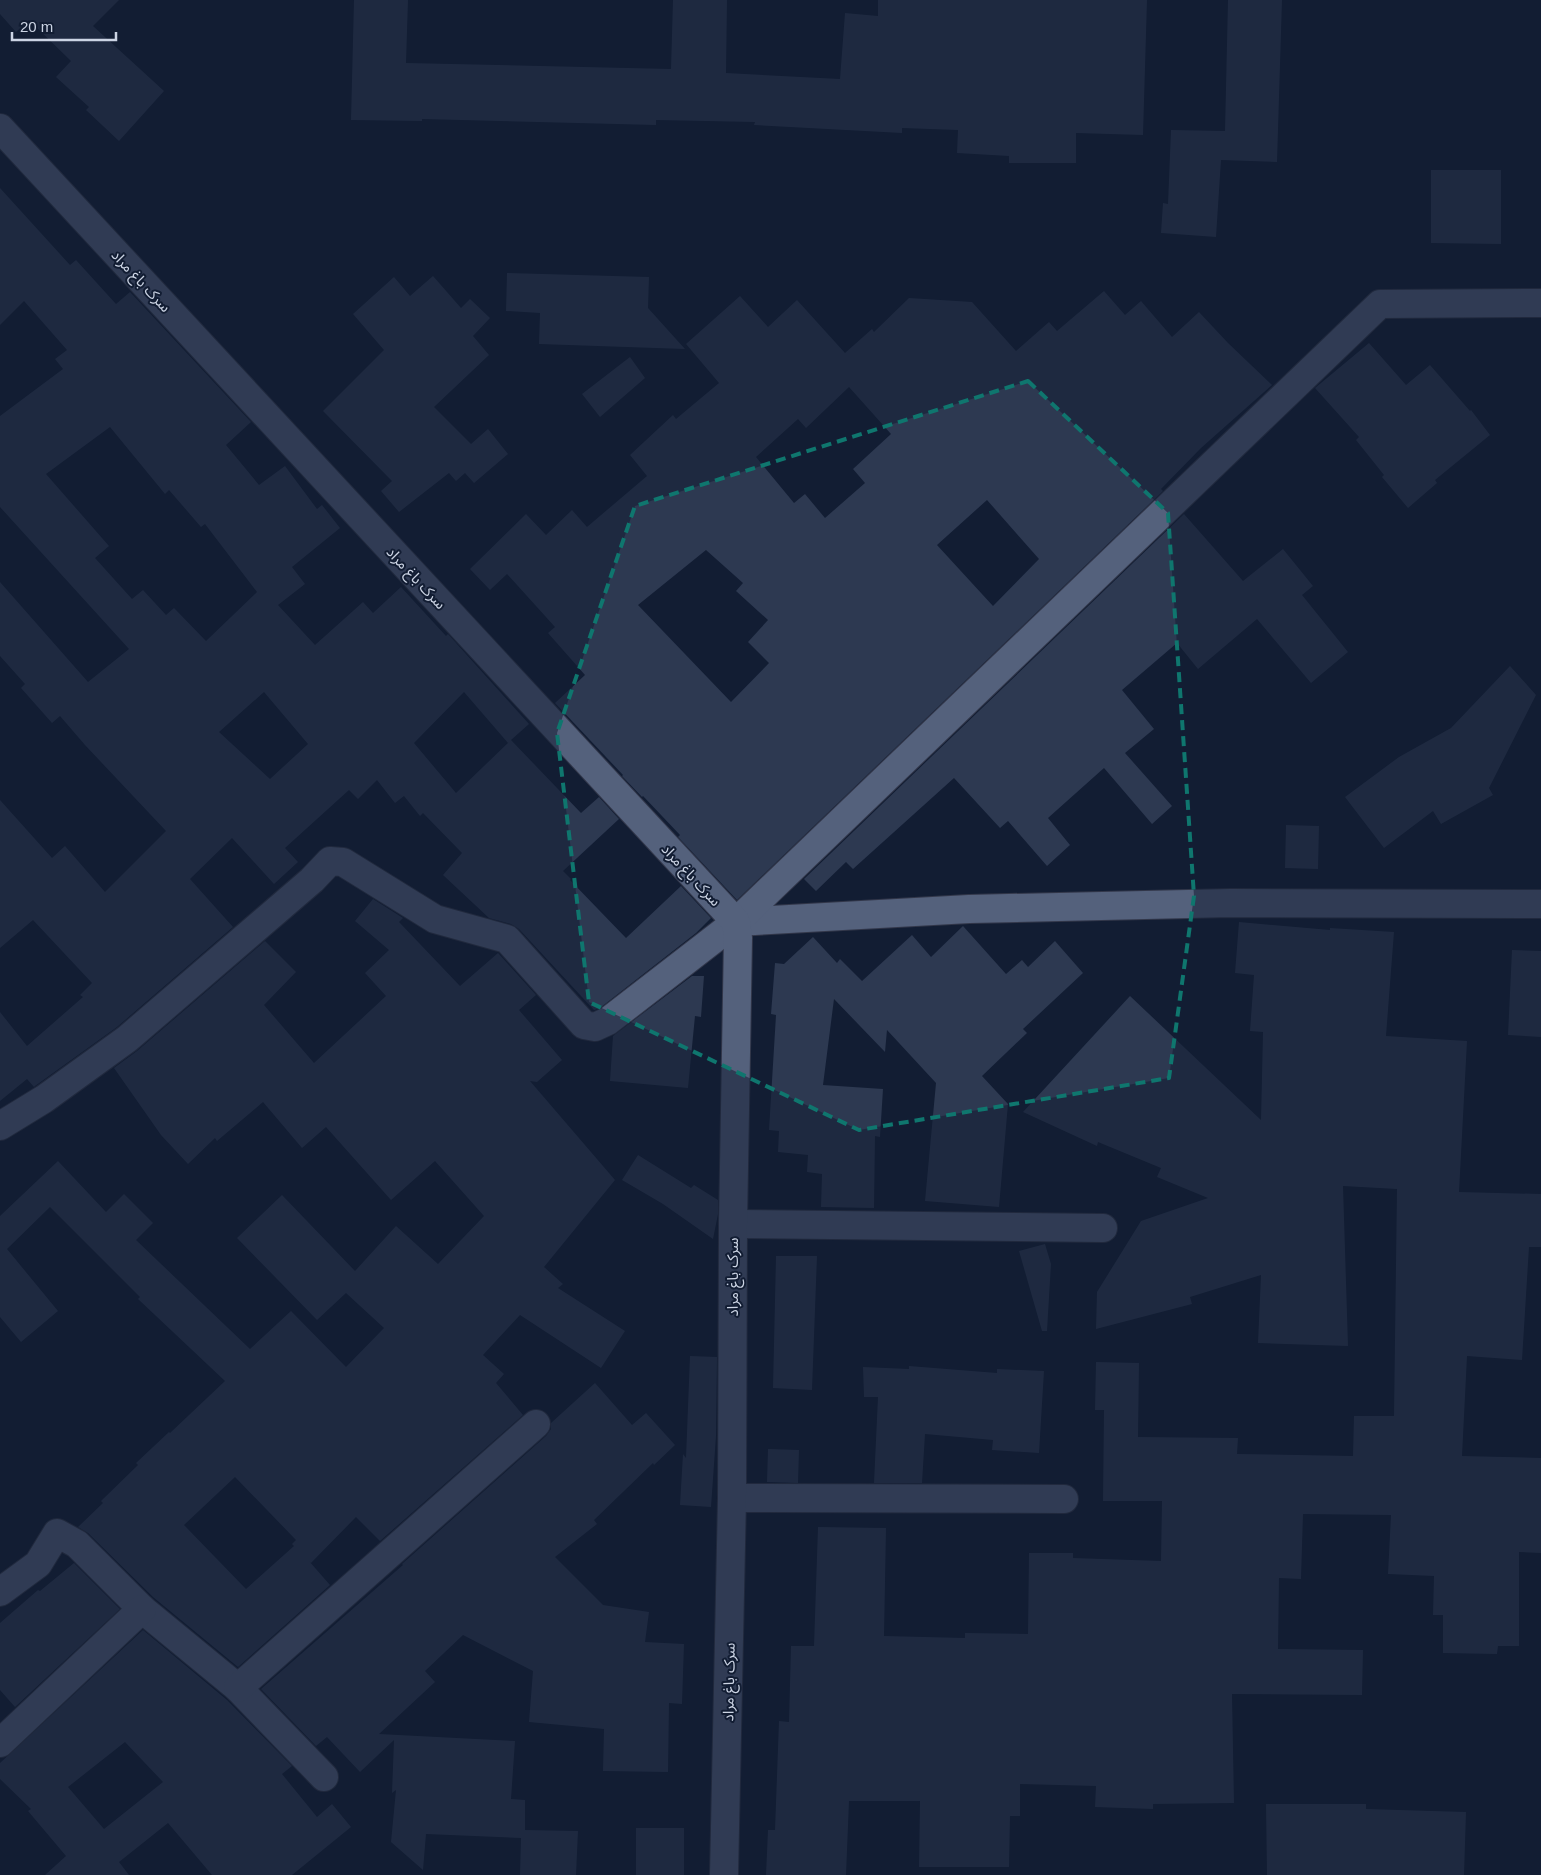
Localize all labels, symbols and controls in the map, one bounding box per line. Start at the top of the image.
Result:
scale bar [12,10,116,42]
text: 20 m [20,18,53,35]
street label: سرک باغ مراد [105,246,175,318]
street label: سرک باغ مراد [380,543,450,615]
street label: سرک باغ مراد [655,840,725,912]
street label: سرک باغ مراد [724,1237,745,1316]
street label: سرک باغ مراد [719,1642,742,1722]

